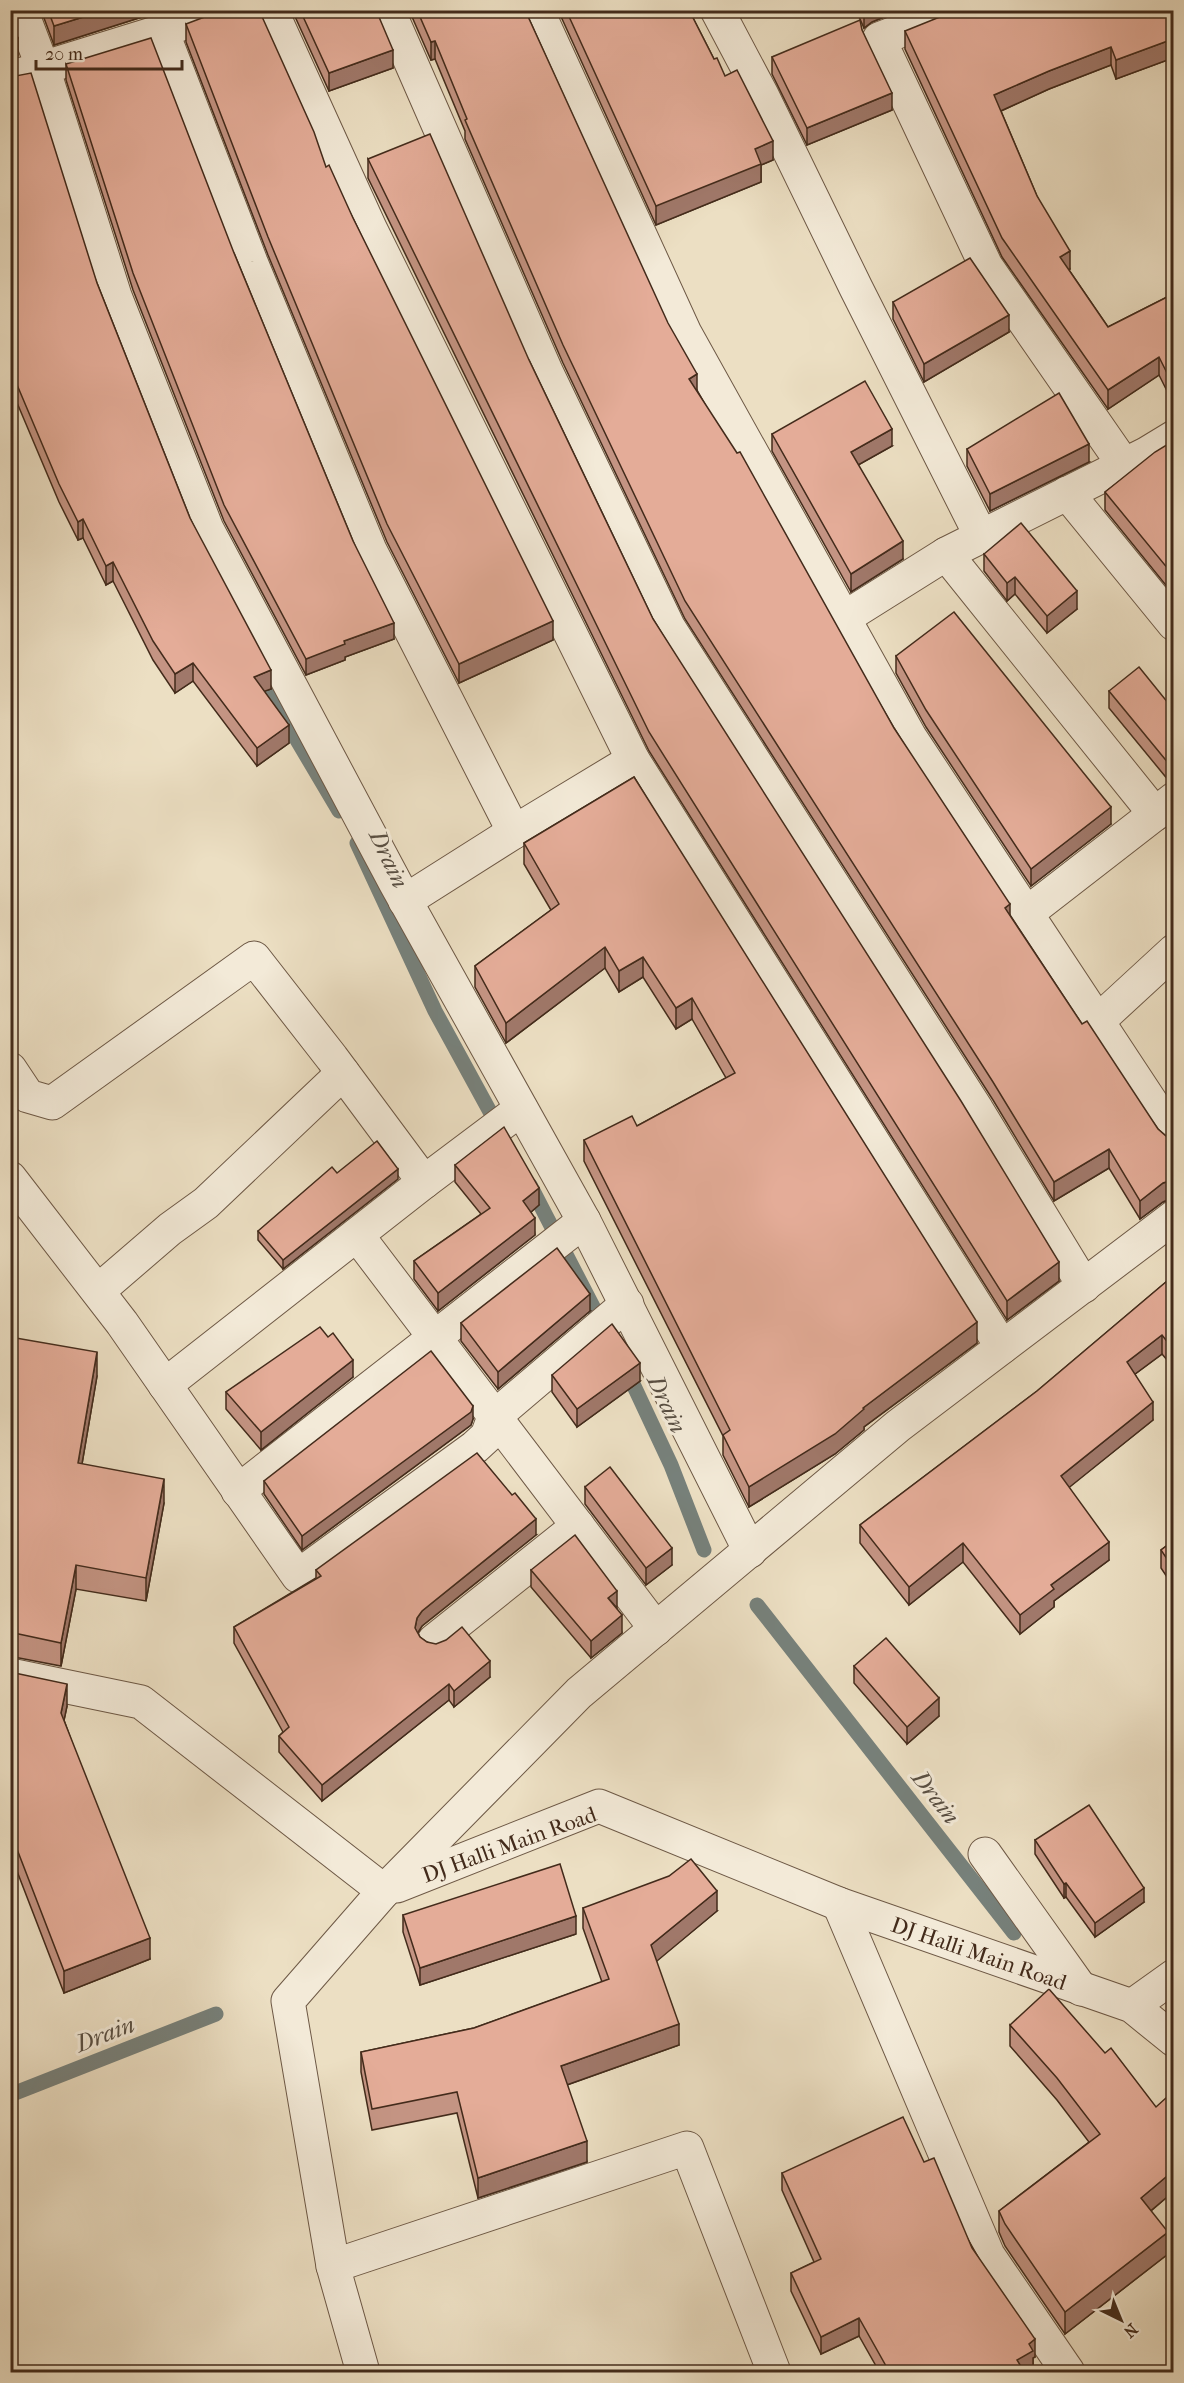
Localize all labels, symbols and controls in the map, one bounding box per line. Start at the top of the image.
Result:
scale bar [36,33,182,71]
text: 20 m [45,44,83,65]
water label: Drain [363,824,415,892]
water label: Drain [641,1369,693,1437]
water label: Drain [905,1763,966,1830]
street label: DJ Halli Main Road [419,1801,601,1889]
street label: DJ Halli Main Road [888,1912,1071,1996]
water label: Drain [70,2010,138,2059]
north arrow [1091,2290,1151,2350]
text: N [1119,2320,1142,2342]

